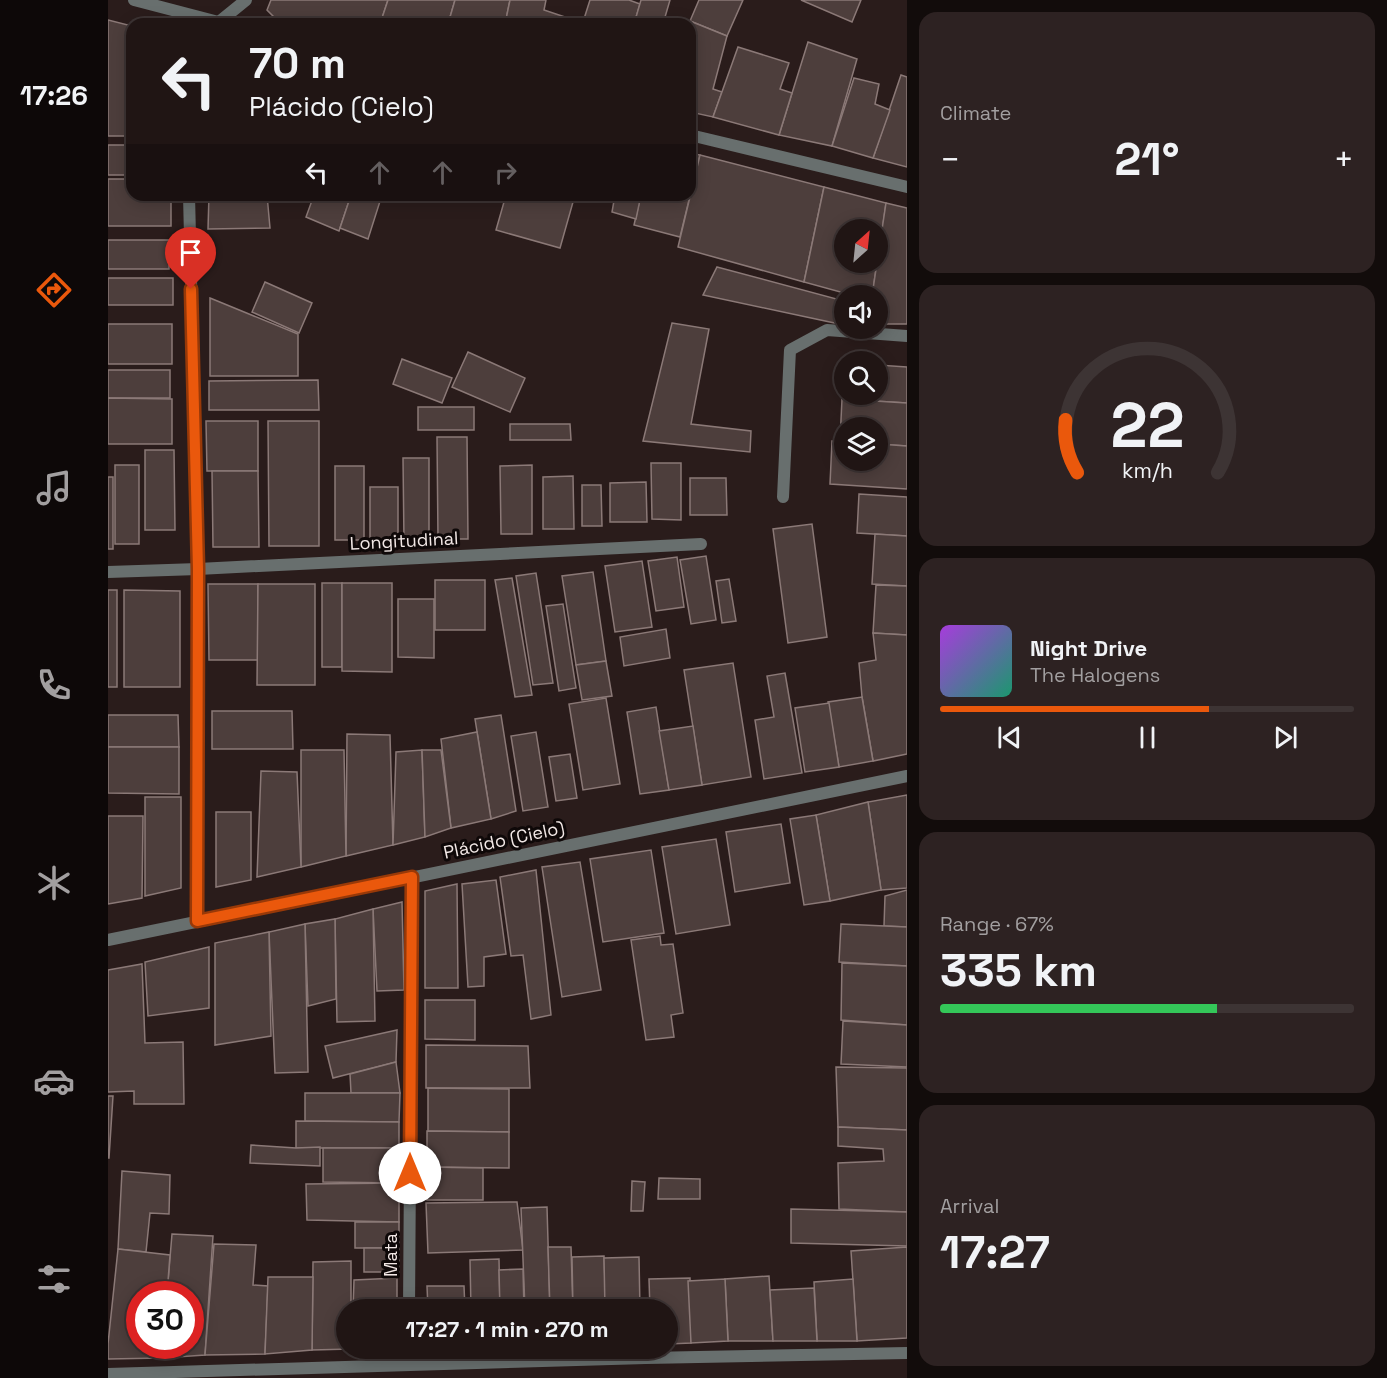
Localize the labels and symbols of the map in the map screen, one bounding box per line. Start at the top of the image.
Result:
north arrow [834,219,888,273]
pin [165,227,216,289]
street label: Longitudinal [349,526,459,555]
street label: Plácido (Cielo) [441,815,567,864]
position arrow [378,1141,442,1205]
street label: Mata [379,1233,402,1277]
speed limit sign: 30 [126,1281,204,1359]

